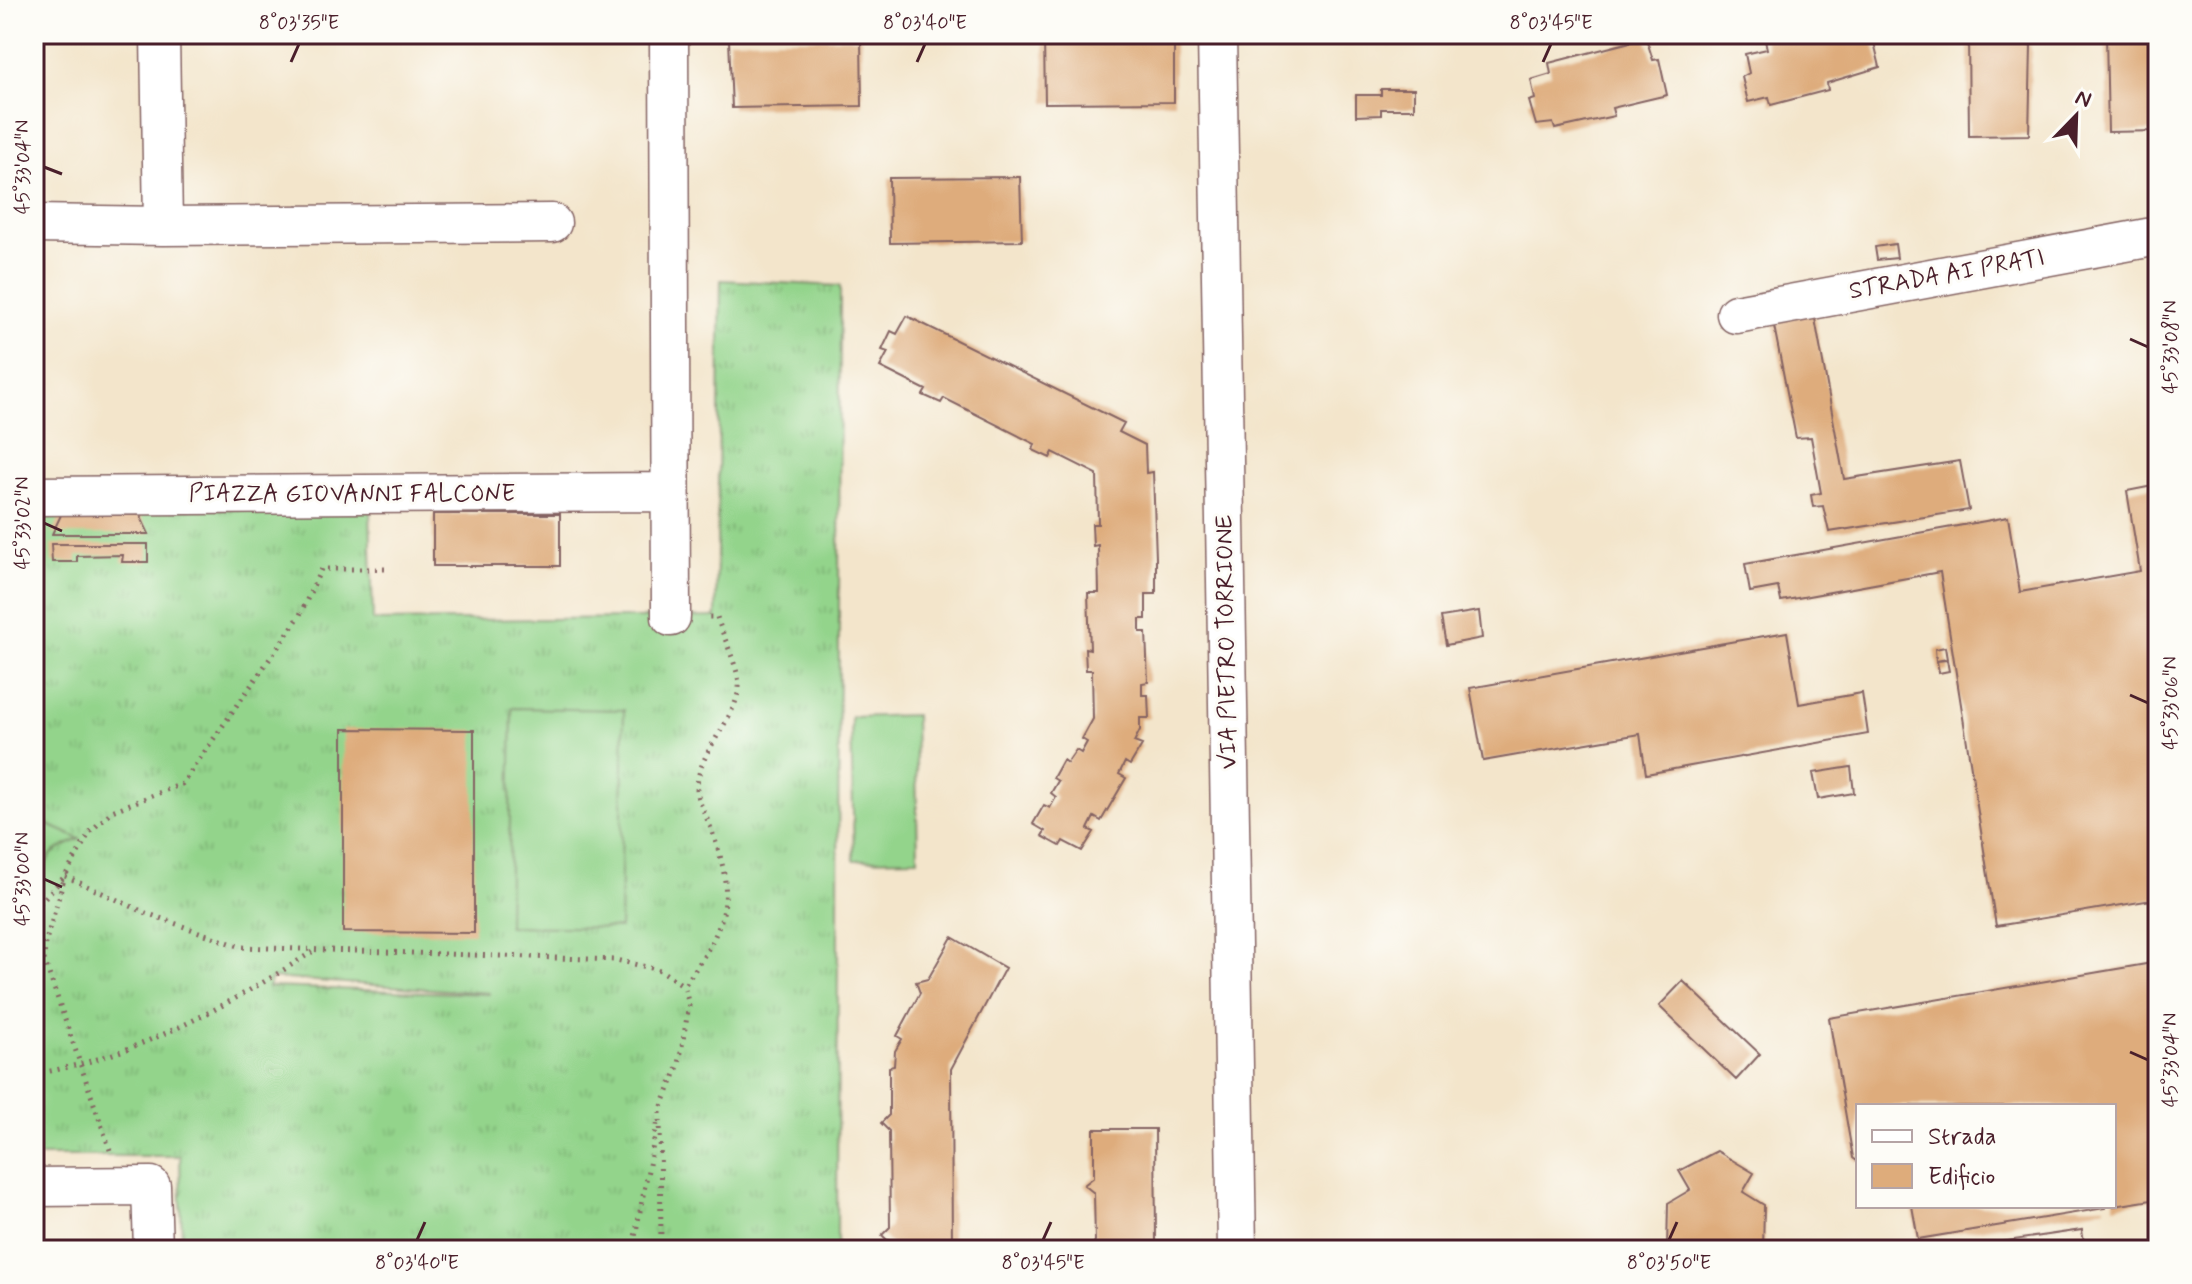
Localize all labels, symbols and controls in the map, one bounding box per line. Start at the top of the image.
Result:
text: 8°03'35"E [259,10,339,37]
text: 8°03'40"E [883,10,967,37]
text: 8°03'45"E [1509,10,1593,37]
north arrow [2036,76,2116,156]
text: N [2071,84,2095,115]
text: 45°33'04"N [10,120,37,214]
street label: STRADA AI PRATI [1847,243,2047,307]
text: 45°33'08"N [2158,300,2185,394]
text: 45°33'02"N [10,476,37,570]
street label: PIAZZA GIOVANNI FALCONE [189,479,515,510]
street label: VIA PIETRO TORRIONE [1209,514,1245,770]
text: 45°33'06"N [2158,656,2185,750]
text: 45°33'00"N [10,832,37,926]
text: 45°33'04"N [2158,1013,2185,1107]
legend [1856,1104,2116,1208]
text: Strada [1928,1122,1997,1153]
text: Edificio [1928,1162,1995,1193]
text: 8°03'40"E [375,1250,459,1277]
text: 8°03'45"E [1001,1250,1085,1277]
text: 8°03'50"E [1627,1250,1711,1277]

